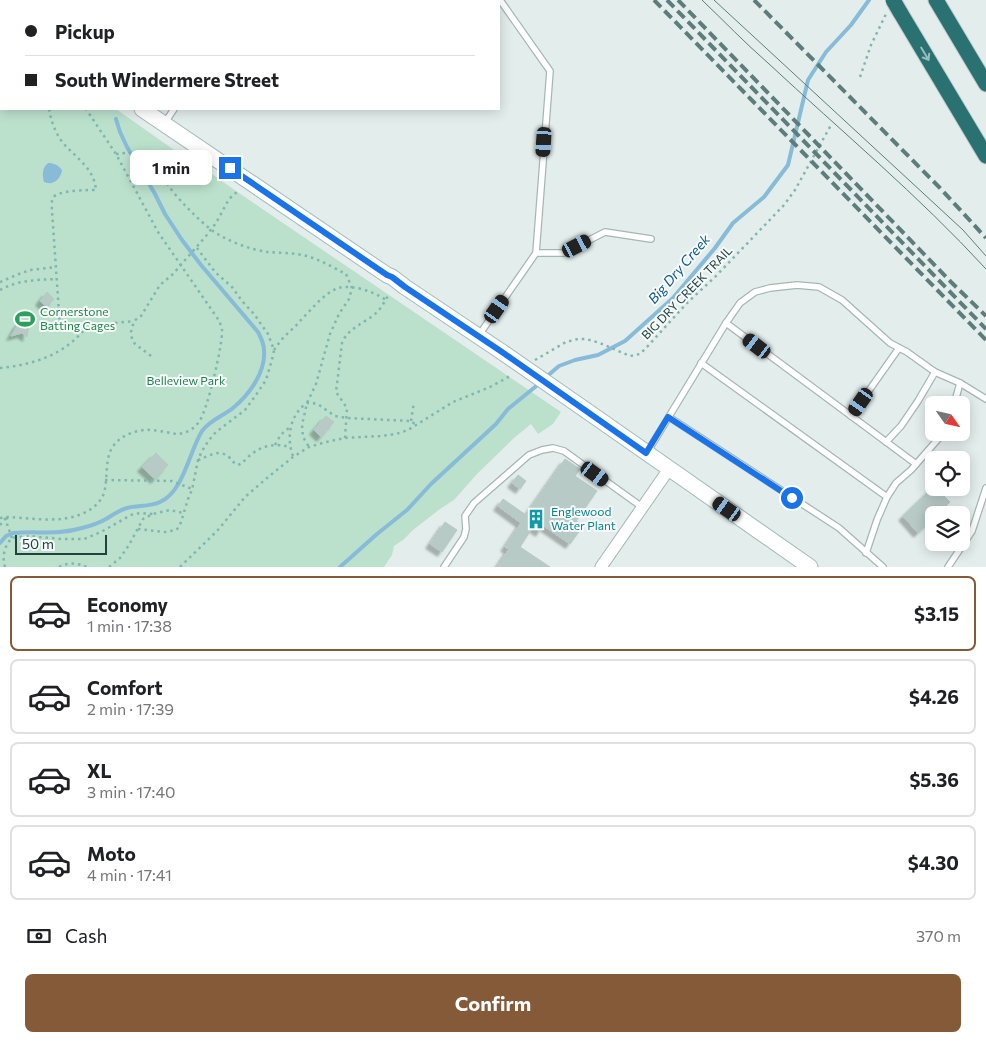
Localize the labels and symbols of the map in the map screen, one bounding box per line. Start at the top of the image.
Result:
one-way arrow [920,47,930,61]
car [535,127,552,157]
callout: 1 min [130,150,212,186]
route end [219,157,241,179]
water label: Big Dry Creek [644,230,714,307]
car [560,233,593,259]
street label: BIG DRY CREEK TRAIL [638,243,734,342]
car [482,292,511,326]
place label: Cornerstone Batting Cages [40,304,115,332]
sports icon: Cornerstone Batting Cages [14,308,36,330]
car [740,331,773,361]
park label: Belleview Park [147,373,226,387]
car [846,385,875,419]
north arrow [925,396,970,441]
car [578,459,611,489]
route start [781,487,803,509]
car [710,494,743,524]
place label: Englewood Water Plant [551,504,616,532]
building icon: Englewood Water Plant [525,508,547,530]
scale bar [15,532,108,555]

